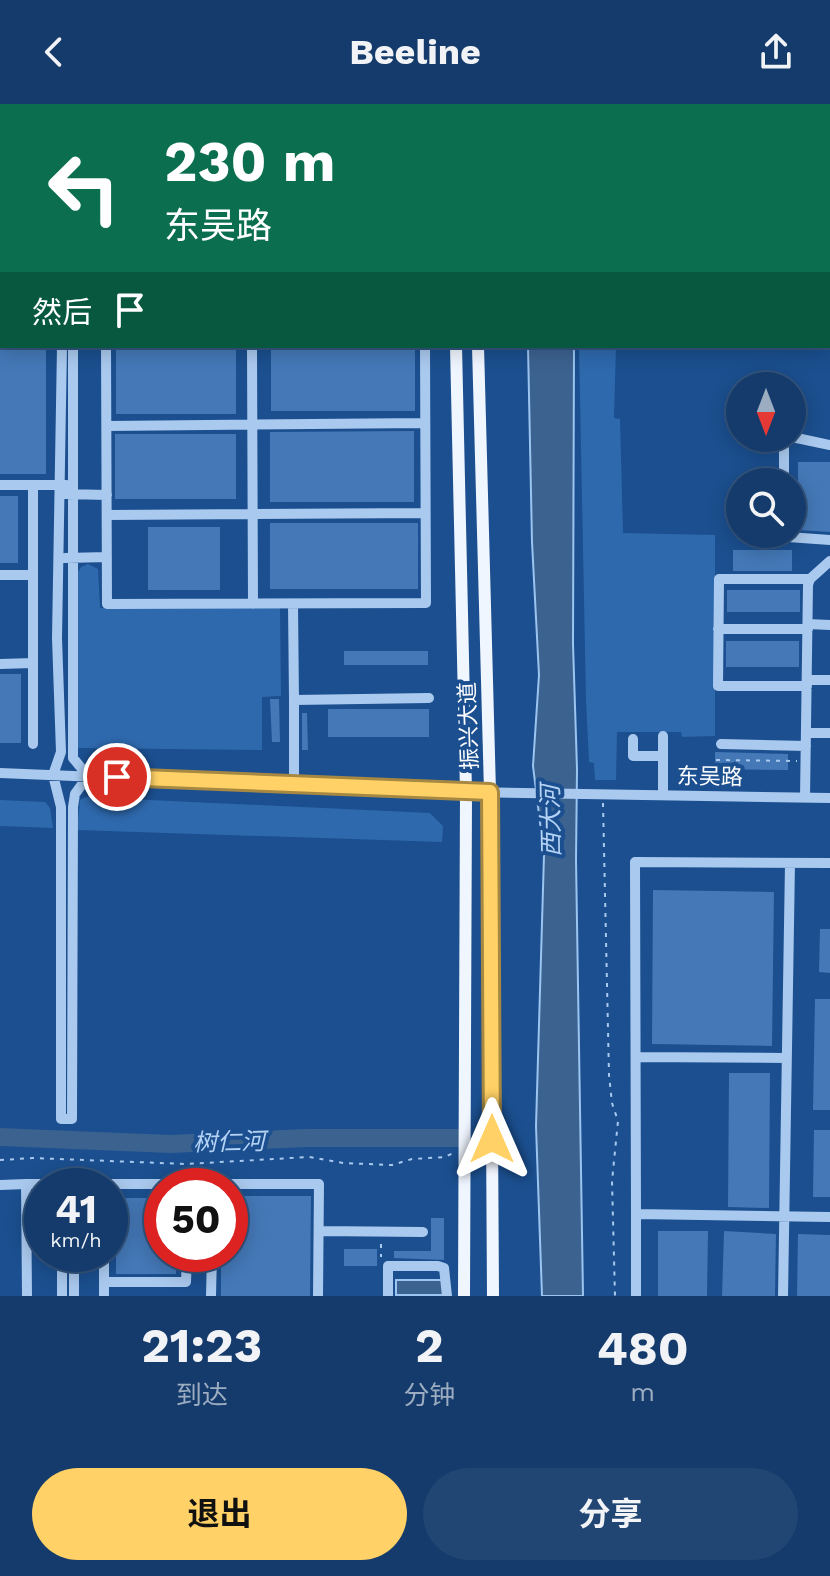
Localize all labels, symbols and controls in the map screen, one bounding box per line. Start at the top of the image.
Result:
icon: back [32,30,76,74]
icon: share [754,30,798,74]
text: Beeline [349,31,481,73]
text: 230 m [164,129,335,195]
icon: left [32,136,136,240]
text: 东吴路 [164,205,272,247]
icon: arrive [108,288,152,332]
text: 然后 [32,295,92,330]
north arrow [726,372,806,452]
map controls [726,372,806,548]
button: search [726,468,806,548]
street label: 振兴大道 [454,682,483,770]
pin [83,743,151,811]
icon: arrive [95,755,139,799]
street label: 东吴路 [677,763,743,790]
water label: 西大河 [536,781,566,857]
position arrow [450,1097,534,1181]
water label: 树仁河 [193,1127,269,1157]
speed limit sign: 50 [144,1168,248,1272]
text: 41 [55,1186,97,1233]
text: km/h [50,1228,102,1252]
text: 21:23 [141,1317,262,1374]
text: 2 [415,1317,444,1374]
text: 480 [597,1320,689,1377]
text: m [630,1377,655,1407]
text: 到达 [176,1380,228,1410]
text: 分钟 [403,1380,455,1410]
button: 退出 [32,1468,407,1560]
button: 分享 [423,1468,798,1560]

